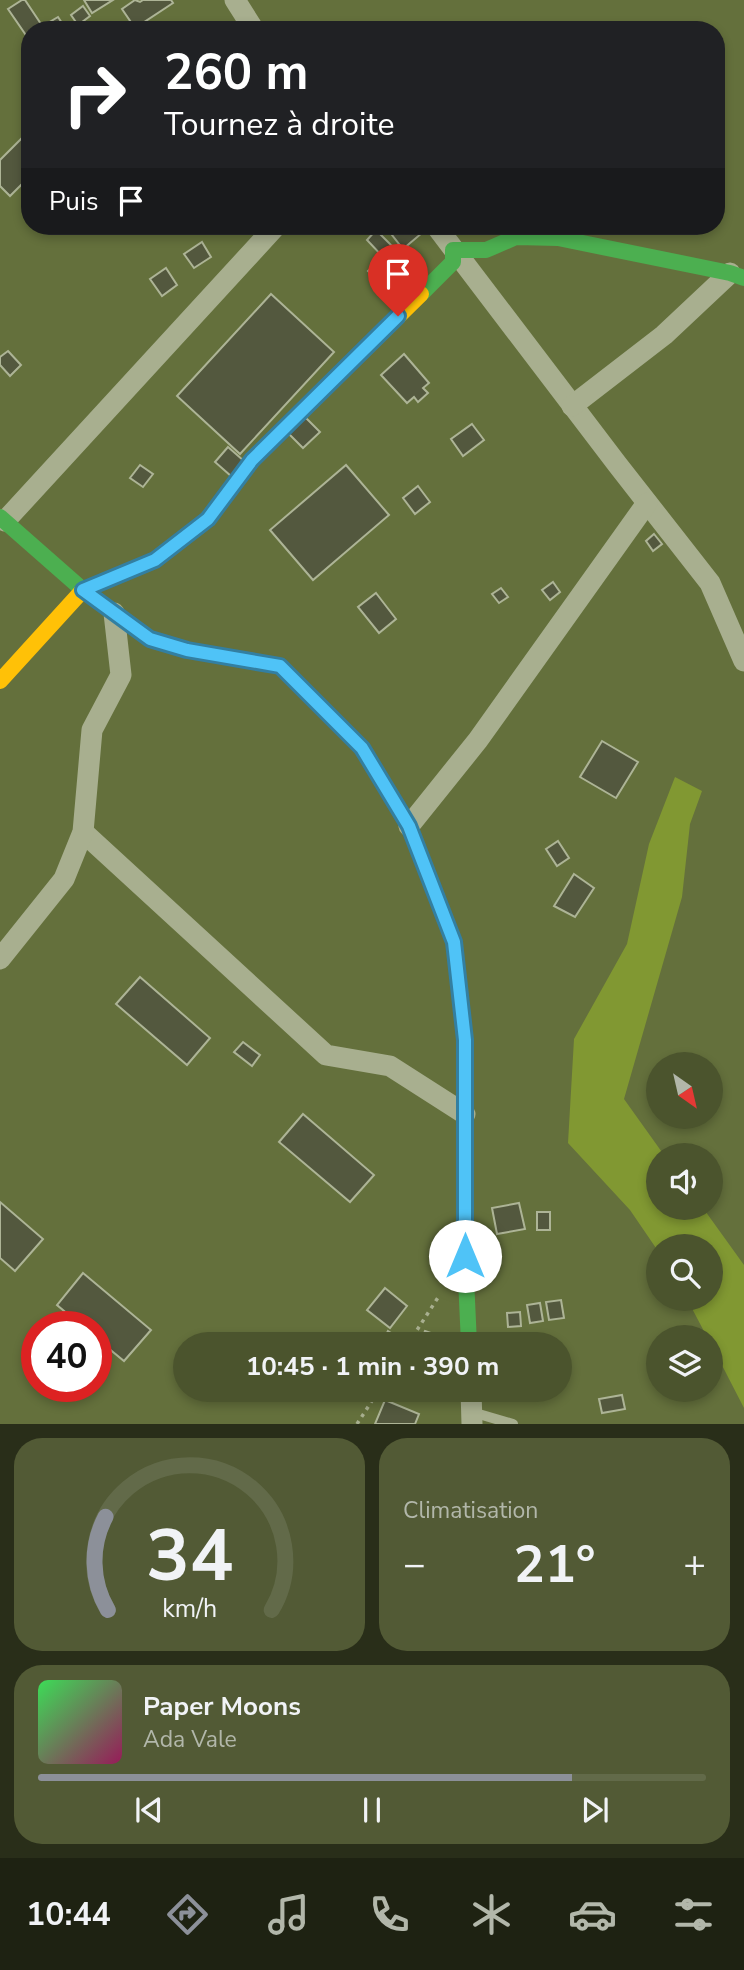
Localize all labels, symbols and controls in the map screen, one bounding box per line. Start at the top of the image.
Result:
text: 260 m [164,39,308,106]
icon: right [49,49,140,140]
text: Tournez à droite [164,103,395,146]
icon: arrive [112,182,150,220]
text: Puis [49,184,98,219]
pin [368,244,428,316]
icon: arrive [379,255,417,293]
north arrow [646,1052,723,1129]
map controls [646,1052,723,1402]
button: sound [646,1143,723,1220]
position arrow [428,1219,502,1293]
button: search [646,1234,723,1311]
speed limit sign: 40 [21,1311,112,1402]
button: layers [646,1325,723,1402]
text: 10:45 · 1 min · 390 m [246,1349,499,1384]
text: Climatisation [403,1495,538,1526]
text: 34 [146,1507,233,1607]
text: 21° [513,1529,596,1600]
text: − [403,1539,426,1590]
text: + [683,1539,706,1590]
text: km/h [162,1592,217,1626]
text: Paper Moons [143,1689,301,1724]
text: Ada Vale [143,1724,237,1755]
icon: previous [130,1791,168,1829]
icon: pause [353,1791,391,1829]
icon: next [576,1791,614,1829]
icon: directions [163,1890,212,1939]
icon: music [264,1890,313,1939]
icon: phone [365,1890,414,1939]
icon: climate [467,1890,516,1939]
icon: car [568,1890,617,1939]
icon: filters [669,1890,718,1939]
text: 10:44 [26,1893,111,1936]

